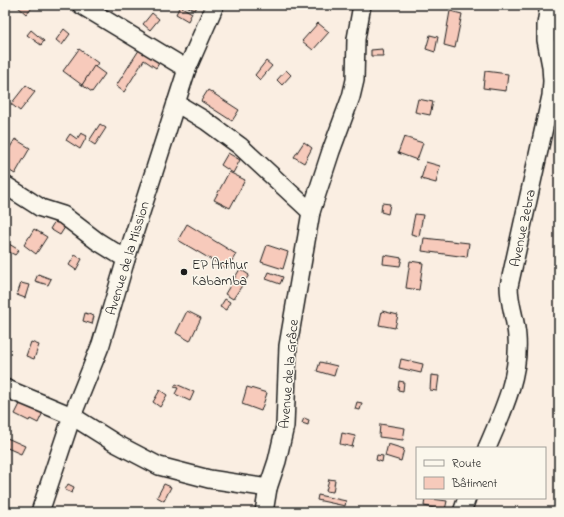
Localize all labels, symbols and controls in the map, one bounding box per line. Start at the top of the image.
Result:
street label: Avenue Zebra [505,188,542,269]
street label: Avenue de la Mission [101,199,156,318]
place label: EP Arthur Kabamba [192,255,249,292]
marker: EP Arthur Kabamba [179,267,189,277]
street label: Avenue de la Grâce [274,318,305,430]
legend [416,447,546,499]
text: Route [452,455,482,473]
text: Bâtiment [451,475,497,493]

